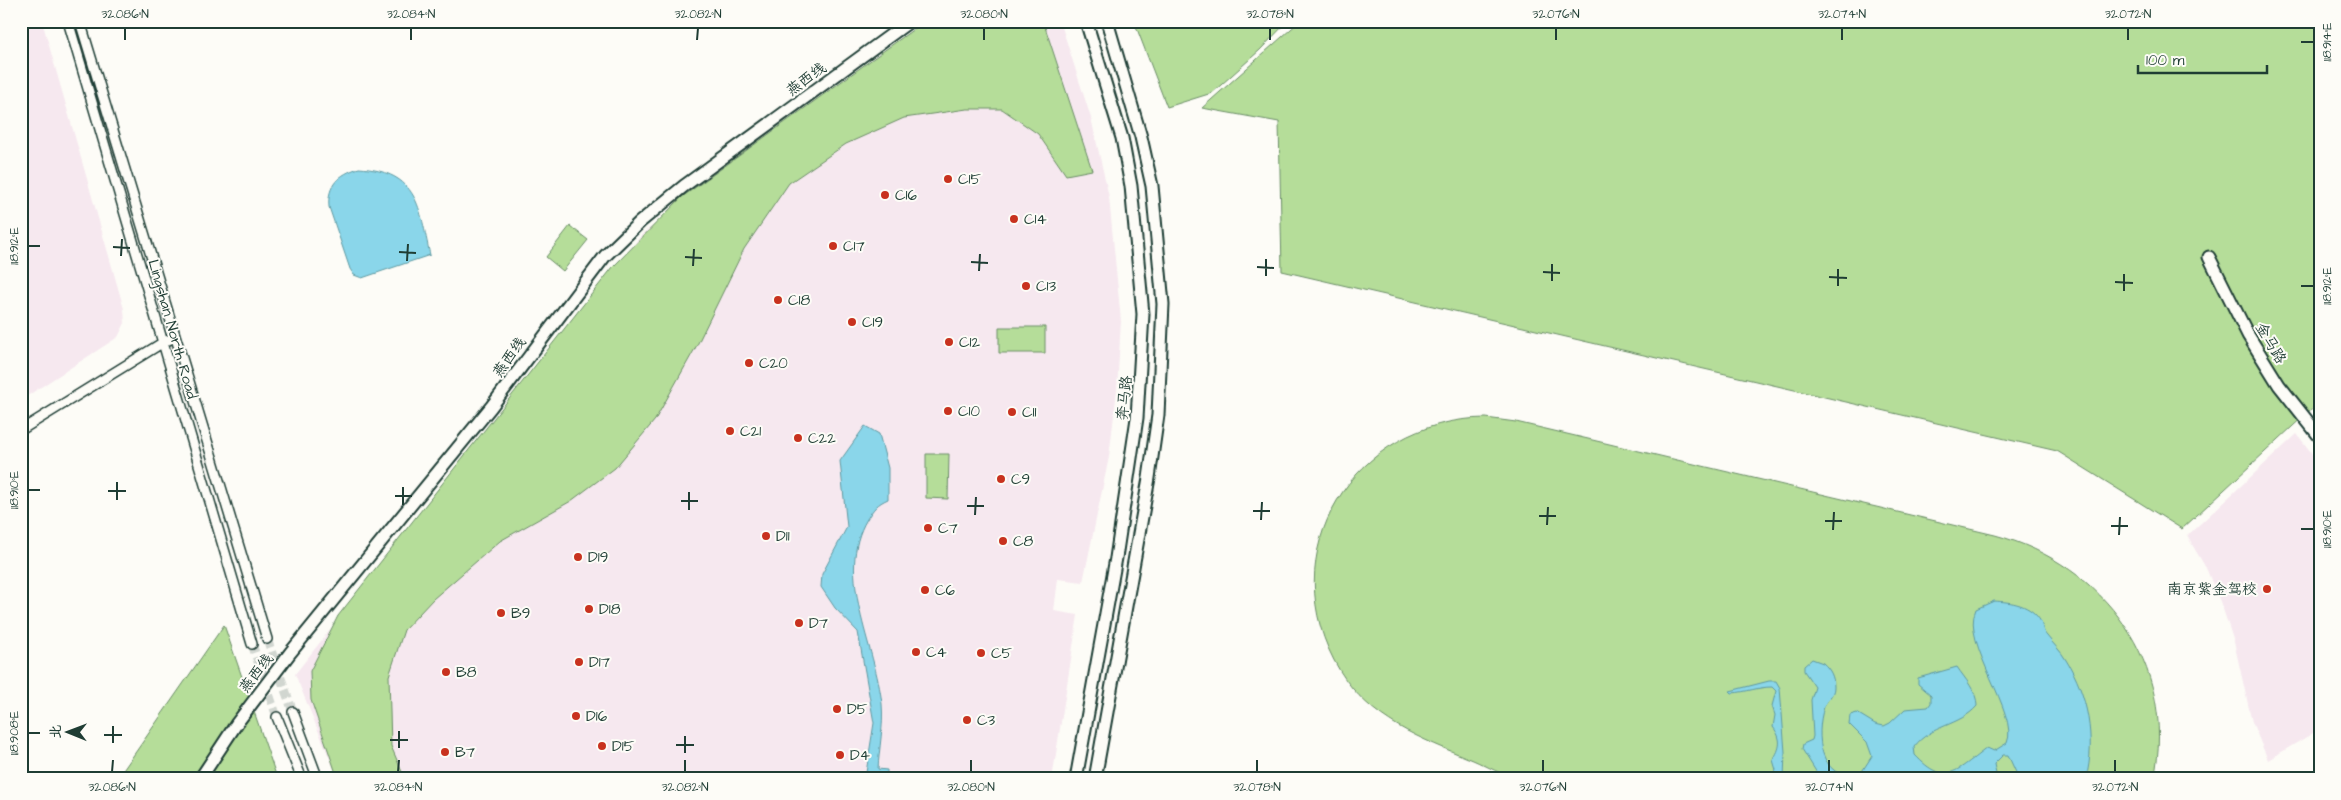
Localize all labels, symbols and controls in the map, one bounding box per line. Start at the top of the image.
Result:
text: 32.086°N [101,6,149,23]
text: 32.084°N [387,6,436,23]
text: 32.082°N [674,6,722,23]
text: 32.080°N [960,6,1008,23]
text: 32.078°N [1246,6,1294,23]
text: 32.076°N [1532,6,1580,23]
text: 32.074°N [1818,6,1866,23]
text: 32.072°N [2105,6,2152,23]
text: 118.914°E [2319,23,2336,61]
scale bar [2138,42,2267,74]
text: 100 m [2146,50,2185,71]
street label: 燕西线 [782,58,831,101]
place label: C15 [958,169,982,190]
marker: C15 [942,173,954,185]
place label: C16 [895,185,918,206]
marker: C16 [879,189,891,201]
place label: C14 [1024,209,1047,230]
marker: C14 [1008,213,1020,225]
text: 118.912°E [6,227,23,265]
place label: C17 [843,236,865,257]
marker: C17 [827,240,839,252]
street label: Lingshan North Road [142,257,203,402]
text: 118.912°E [2319,267,2336,305]
place label: C13 [1036,276,1057,297]
marker: C13 [1020,280,1032,292]
place label: C18 [788,290,811,311]
marker: C18 [772,294,784,306]
place label: C19 [862,312,883,333]
marker: C19 [846,316,858,328]
street label: 金马路 [2250,319,2291,368]
place label: C12 [959,332,981,353]
street label: 燕西线 [488,333,531,382]
marker: C12 [943,336,955,348]
place label: C20 [759,353,788,374]
marker: C20 [743,357,755,369]
street label: 奔马路 [1112,375,1137,422]
place label: C10 [958,401,981,422]
place label: C11 [1022,402,1037,423]
marker: C10 [942,405,954,417]
marker: C11 [1006,406,1018,418]
place label: C21 [740,421,761,442]
marker: C21 [724,425,736,437]
place label: C22 [808,428,836,449]
marker: C22 [792,432,804,444]
place label: C9 [1011,469,1030,490]
text: 118.910°E [6,471,23,509]
marker: C9 [995,473,1007,485]
text: 118.910°E [2319,510,2336,548]
place label: C7 [938,518,958,539]
marker: C7 [922,522,934,534]
place label: D11 [776,526,790,547]
marker: D11 [760,530,772,542]
place label: C8 [1013,531,1034,552]
marker: C8 [997,535,1009,547]
place label: D19 [588,547,608,568]
marker: D19 [572,551,584,563]
place label: 南京紫金驾校 [2167,579,2257,600]
place label: C6 [935,580,956,601]
marker: 南京紫金驾校 [2261,583,2273,595]
marker: C6 [919,584,931,596]
place label: D18 [599,599,621,620]
place label: B9 [511,603,530,624]
marker: D18 [583,603,595,615]
marker: B9 [495,607,507,619]
place label: D7 [809,613,828,634]
marker: D7 [793,617,805,629]
place label: C4 [926,642,947,663]
place label: C5 [991,643,1013,664]
marker: C4 [910,646,922,658]
marker: C5 [975,647,987,659]
street label: 燕西线 [234,649,279,698]
place label: D17 [589,652,610,673]
marker: D17 [573,656,585,668]
place label: B8 [456,662,477,683]
marker: B8 [440,666,452,678]
place label: D5 [847,699,868,720]
marker: D5 [831,703,843,715]
place label: D16 [586,706,608,727]
north arrow [42,708,92,758]
marker: D16 [570,710,582,722]
place label: C3 [977,710,996,731]
text: 118.908°E [6,711,23,755]
marker: C3 [961,714,973,726]
text: 北 [46,725,66,739]
place label: D15 [612,736,635,757]
marker: D15 [596,740,608,752]
place label: B7 [455,742,475,763]
place label: D4 [850,745,870,766]
marker: B7 [439,746,451,758]
marker: D4 [834,749,846,761]
text: 32.086°N [88,779,136,796]
text: 32.084°N [374,779,423,796]
text: 32.082°N [661,779,709,796]
text: 32.080°N [947,779,995,796]
text: 32.078°N [1233,779,1281,796]
text: 32.076°N [1519,779,1567,796]
text: 32.074°N [1805,779,1853,796]
text: 32.072°N [2092,779,2139,796]

